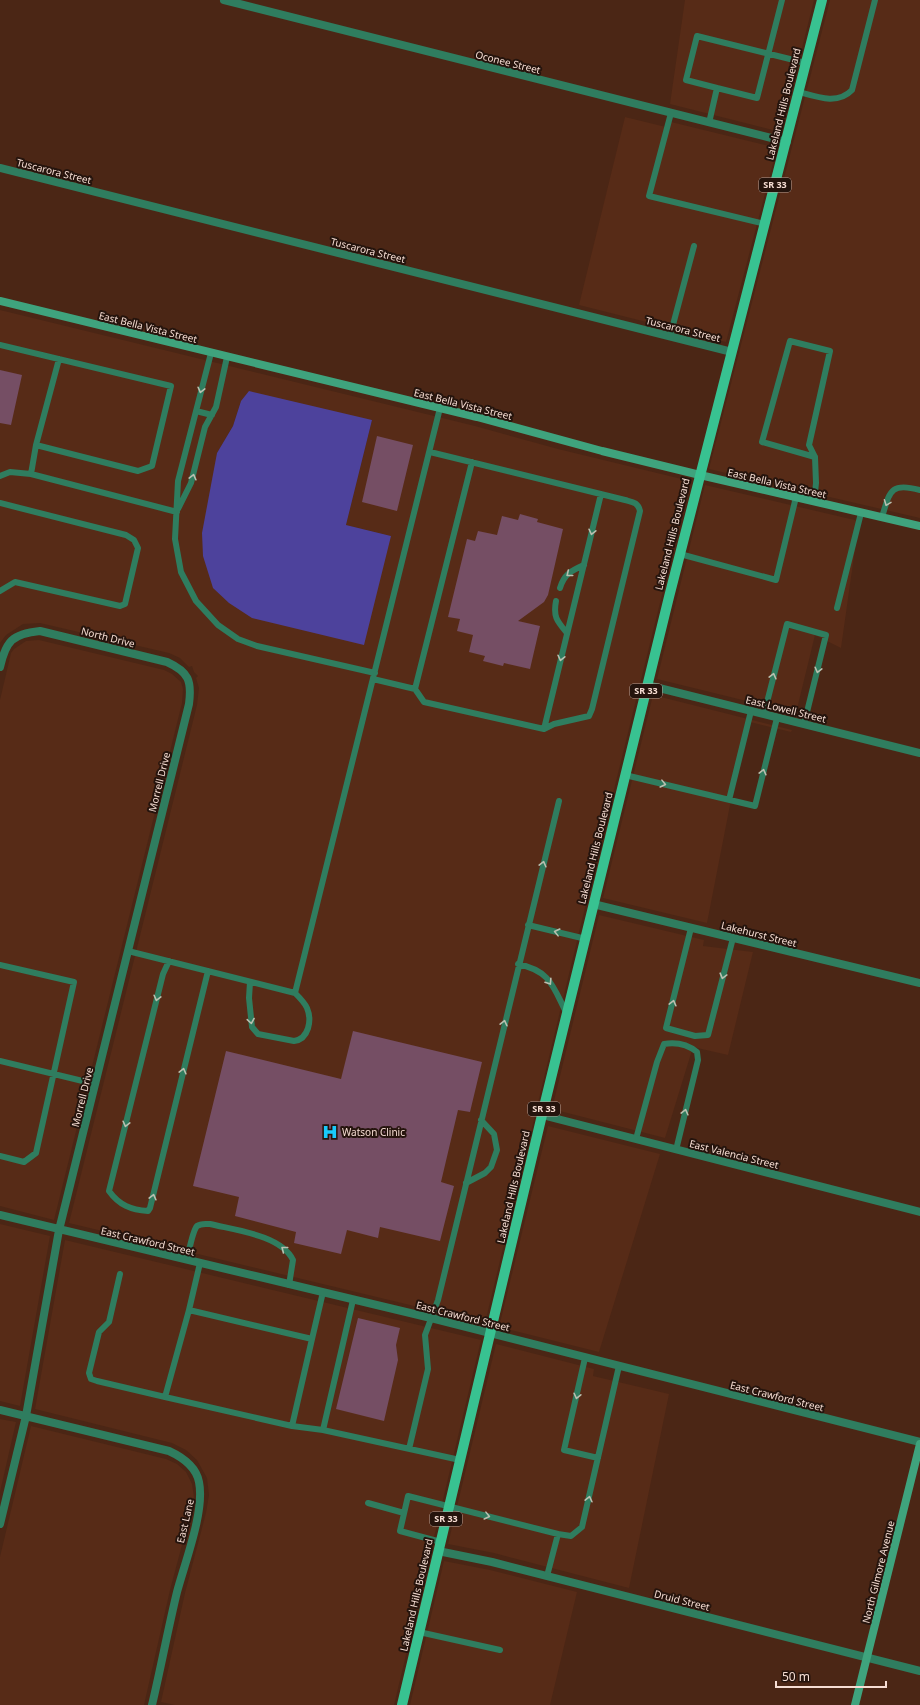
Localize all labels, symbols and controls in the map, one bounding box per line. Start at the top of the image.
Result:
street label: Oconee Street [474,47,542,77]
street label: Lakeland Hills Boulevard [762,47,804,161]
street label: Tuscarora Street [15,155,93,187]
road number: SR 33 [759,178,791,192]
street label: Tuscarora Street [329,234,407,266]
street label: East Bella Vista Street [97,308,199,346]
street label: Tuscarora Street [644,313,722,345]
street label: East Bella Vista Street [412,385,514,423]
one-way arrow [197,387,206,394]
street label: East Bella Vista Street [726,465,828,501]
one-way arrow [188,474,196,480]
street label: Lakeland Hills Boulevard [651,477,693,591]
one-way arrow [883,500,891,507]
one-way arrow [588,528,597,535]
one-way arrow [566,569,574,576]
street label: North Drive [80,624,137,651]
one-way arrow [557,655,565,661]
one-way arrow [814,666,822,673]
one-way arrow [769,673,777,679]
road number: SR 33 [630,684,662,698]
street label: East Lowell Street [744,692,828,726]
street label: Morrell Drive [145,750,173,813]
one-way arrow [759,768,767,775]
one-way arrow [659,779,666,788]
street label: Lakeland Hills Boulevard [574,791,616,905]
one-way arrow [538,861,547,868]
street label: Lakehurst Street [720,918,799,950]
one-way arrow [554,928,560,936]
one-way arrow [720,973,728,979]
one-way arrow [545,977,552,984]
one-way arrow [153,994,162,1001]
one-way arrow [668,1000,676,1006]
one-way arrow [246,1017,255,1024]
one-way arrow [499,1020,507,1027]
street label: Morrell Drive [68,1065,96,1128]
one-way arrow [179,1067,187,1074]
road number: SR 33 [528,1102,560,1116]
one-way arrow [681,1108,689,1115]
one-way arrow [122,1121,130,1127]
hospital icon: Watson Clinic [321,1123,339,1141]
place label: Watson Clinic [342,1125,405,1139]
street label: Lakeland Hills Boulevard [493,1129,533,1245]
street label: East Valencia Street [688,1136,780,1172]
one-way arrow [148,1194,156,1200]
street label: East Crawford Street [100,1223,197,1259]
one-way arrow [282,1247,289,1254]
street label: East Crawford Street [415,1298,512,1334]
street label: East Crawford Street [729,1378,826,1414]
one-way arrow [573,1393,581,1399]
one-way arrow [584,1495,592,1502]
street label: East Lane [173,1497,197,1544]
one-way arrow [483,1511,490,1520]
road number: SR 33 [430,1512,462,1526]
street label: North Gilmore Avenue [858,1519,898,1625]
street label: Lakeland Hills Boulevard [396,1537,436,1653]
street label: Druid Street [653,1586,712,1614]
scale bar [776,1663,886,1689]
text: 50 m [782,1668,810,1685]

